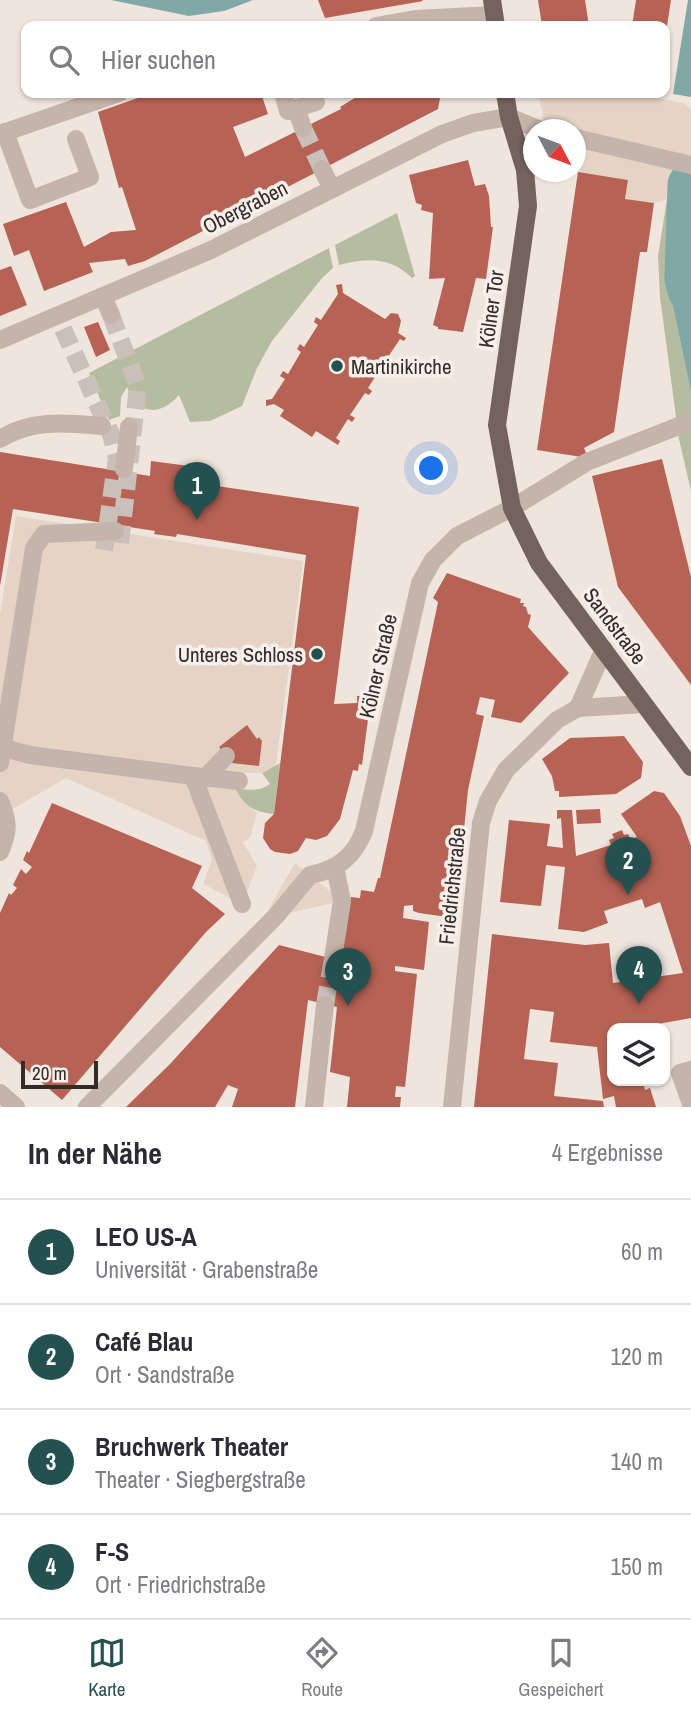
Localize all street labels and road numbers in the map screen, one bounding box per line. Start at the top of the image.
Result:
street label: Obergraben [197,173,293,241]
street label: Kölner Tor [471,268,511,350]
street label: Sandstraße [577,582,653,670]
street label: Kölner Straße [352,611,404,721]
street label: Friedrichstraße [431,826,473,946]

